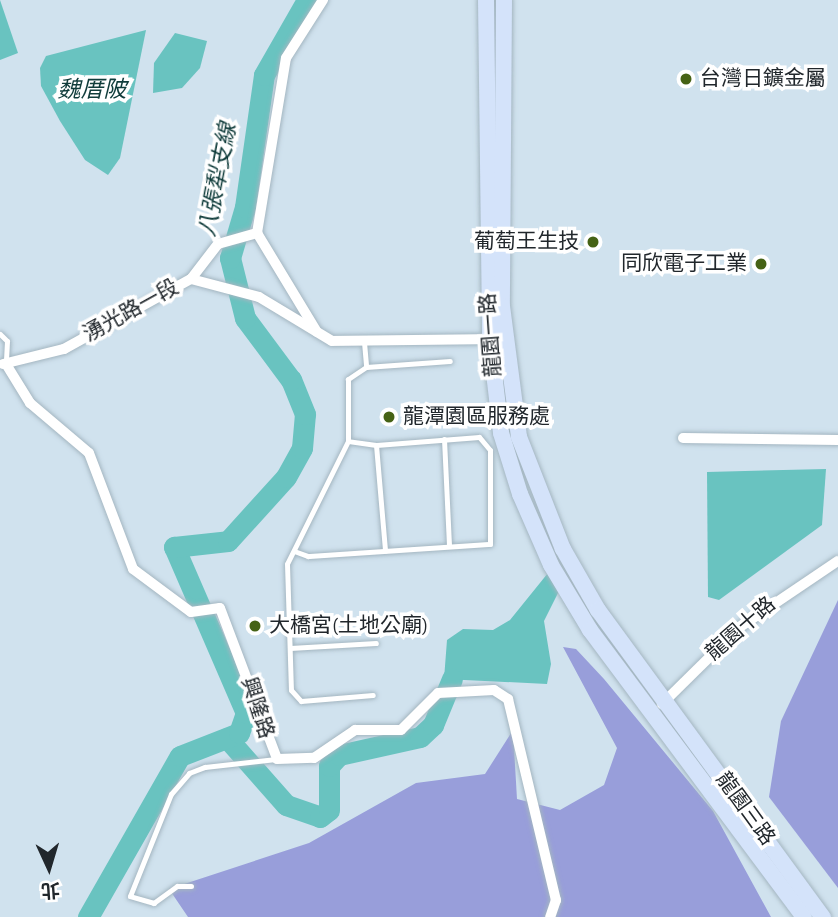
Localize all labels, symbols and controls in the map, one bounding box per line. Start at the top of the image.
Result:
place label: 台灣日鑛金屬 [700,66,826,92]
marker: 台灣日鑛金屬 [678,71,694,87]
water label: 魏厝陂 [58,77,126,105]
water label: 八張犁支線 [194,121,244,239]
place label: 葡萄王生技 [474,229,579,255]
marker: 葡萄王生技 [585,234,601,250]
place label: 同欣電子工業 [621,251,747,277]
marker: 同欣電子工業 [753,256,769,272]
street label: 湧光路一段 [79,275,183,347]
street label: 龍園一路 [476,292,506,378]
place label: 龍潭園區服務處 [403,404,550,430]
marker: 龍潭園區服務處 [381,409,397,425]
street label: 龍園十路 [701,592,781,666]
place label: 大橋宮(土地公廟) [269,613,428,639]
marker: 大橋宮(土地公廟) [247,618,263,634]
street label: 興隆路 [235,674,279,742]
street label: 龍園三路 [710,768,780,850]
north arrow [14,833,84,903]
text: 北 [40,879,61,900]

